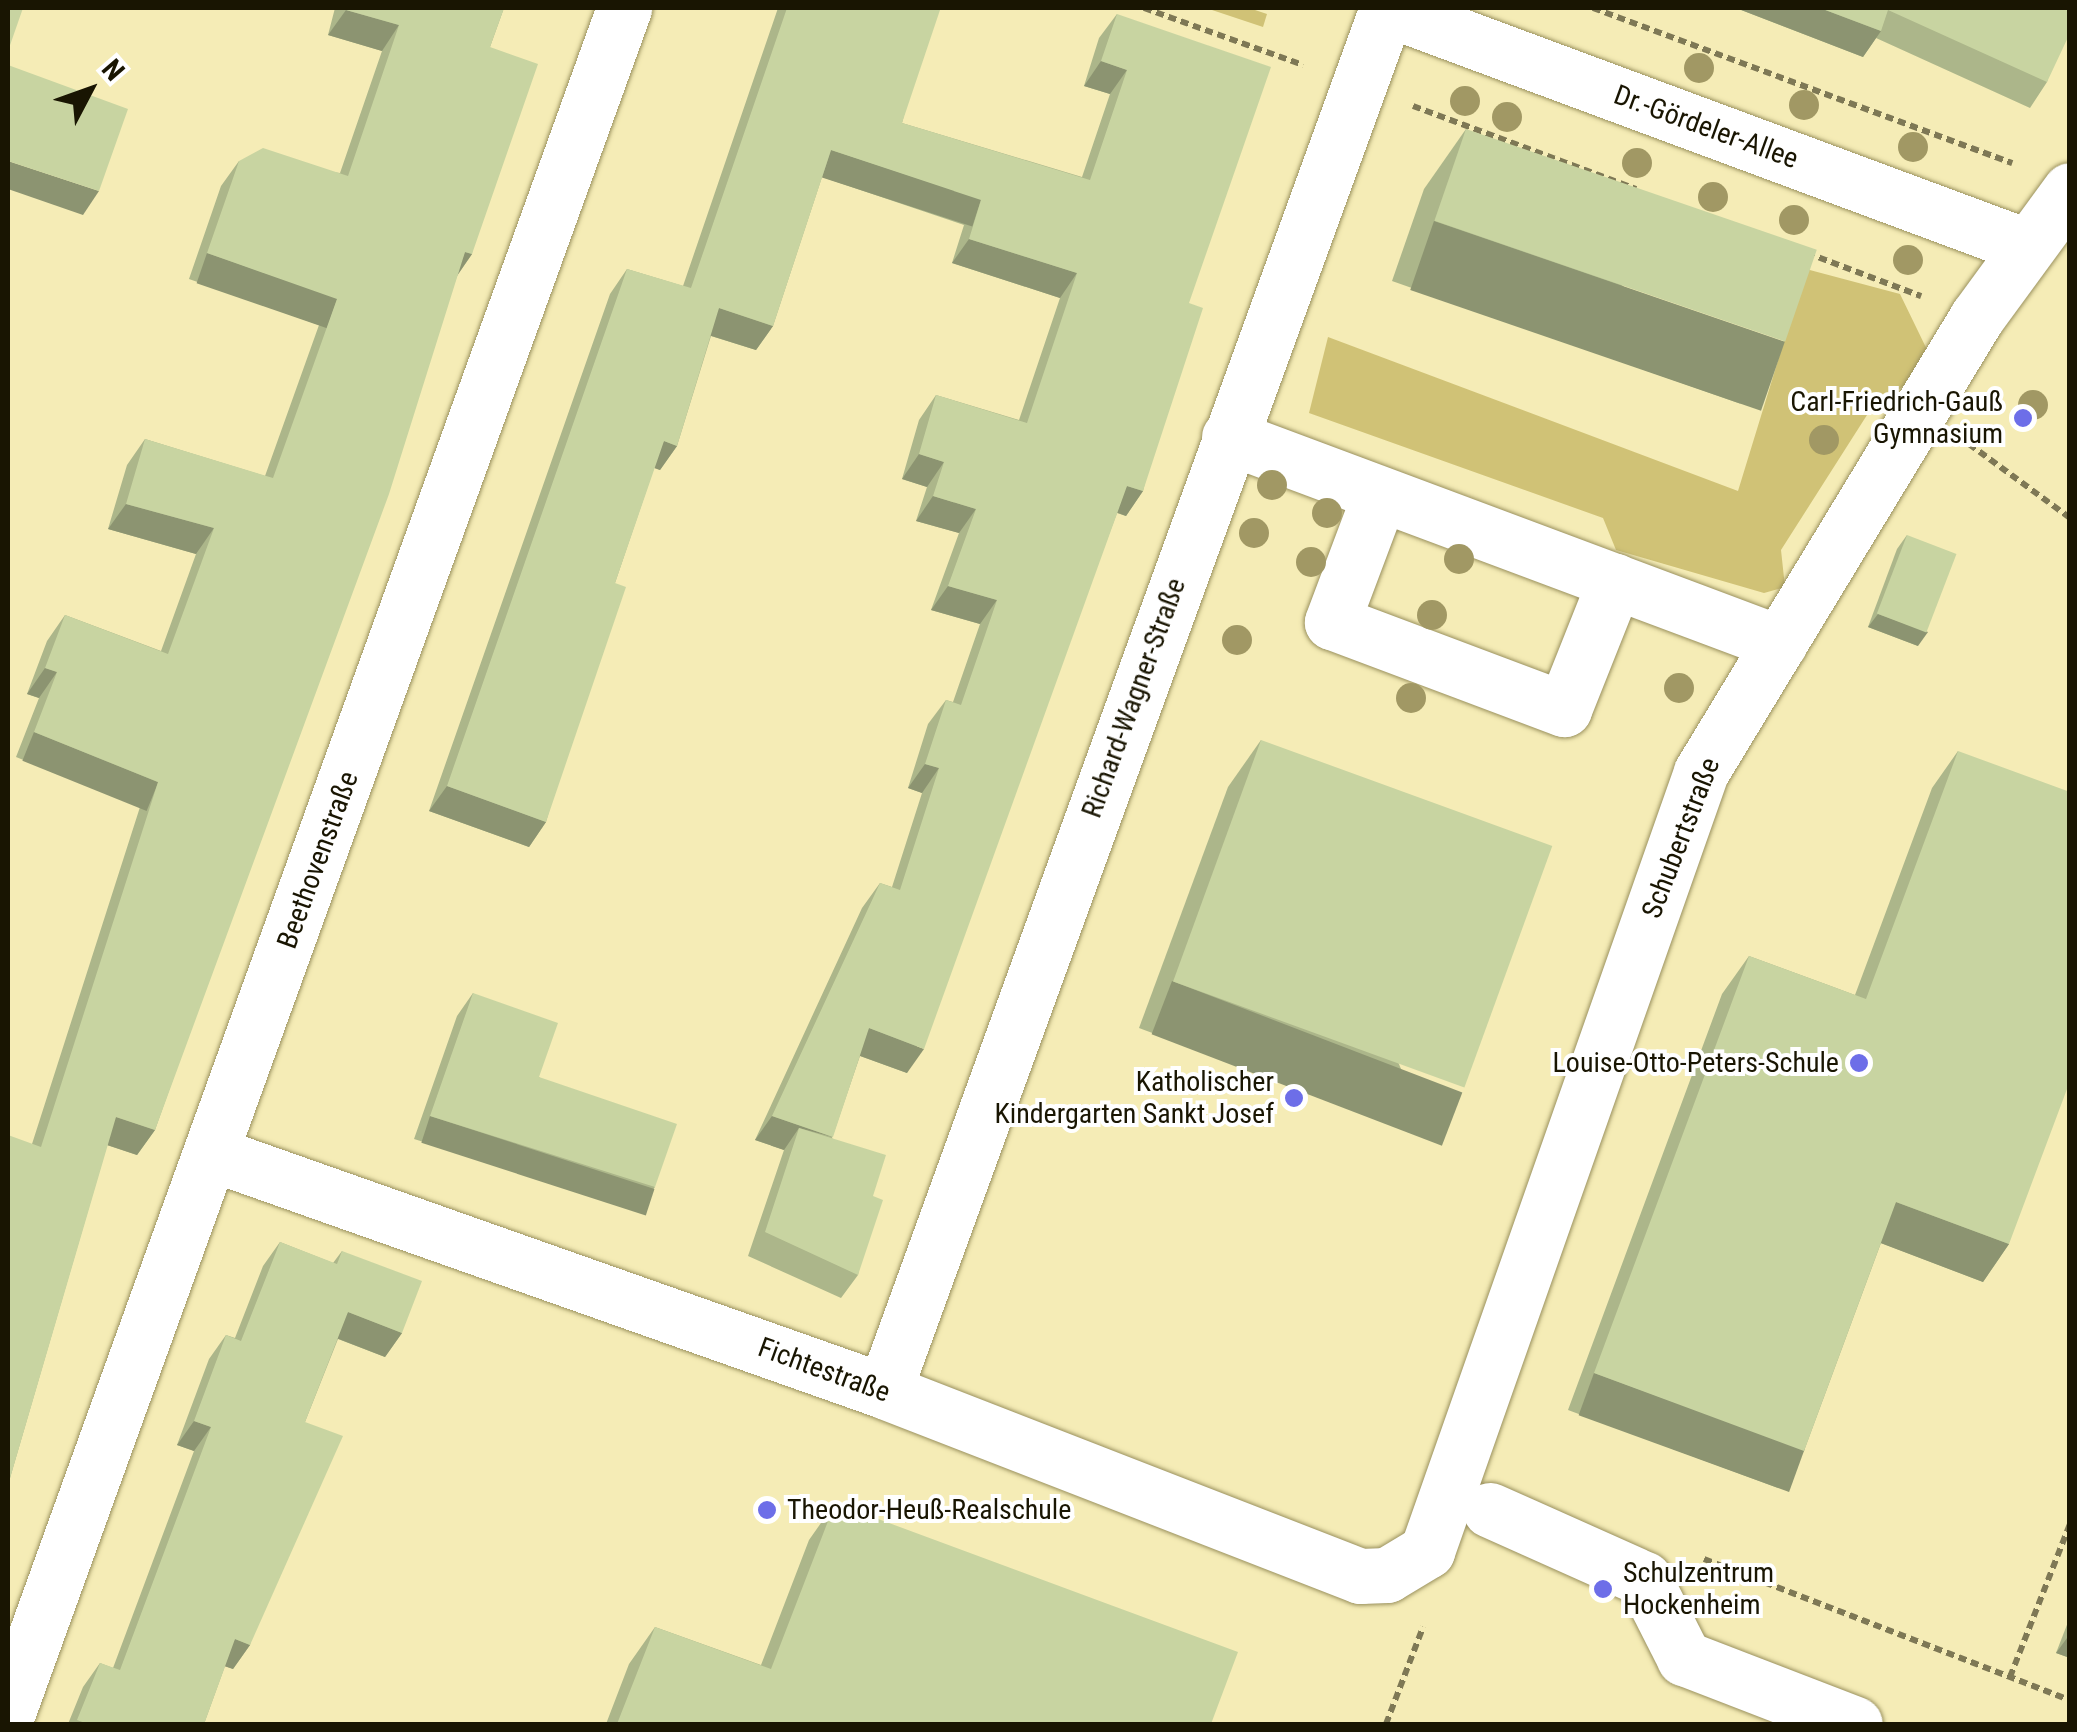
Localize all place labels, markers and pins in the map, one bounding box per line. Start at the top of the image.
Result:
place label: Carl-Friedrich-Gauß Gymnasium [1790,385,2003,451]
marker: Carl-Friedrich-Gauß Gymnasium [2012,407,2034,429]
place label: Louise-Otto-Peters-Schule [1553,1046,1839,1080]
marker: Louise-Otto-Peters-Schule [1848,1052,1870,1074]
place label: Katholischer Kindergarten Sankt Josef [994,1065,1274,1131]
marker: Katholischer Kindergarten Sankt Josef [1283,1087,1305,1109]
place label: Theodor-Heuß-Realschule [787,1493,1071,1527]
marker: Theodor-Heuß-Realschule [756,1499,778,1521]
place label: Schulzentrum Hockenheim [1623,1556,1774,1622]
marker: Schulzentrum Hockenheim [1592,1578,1614,1600]

